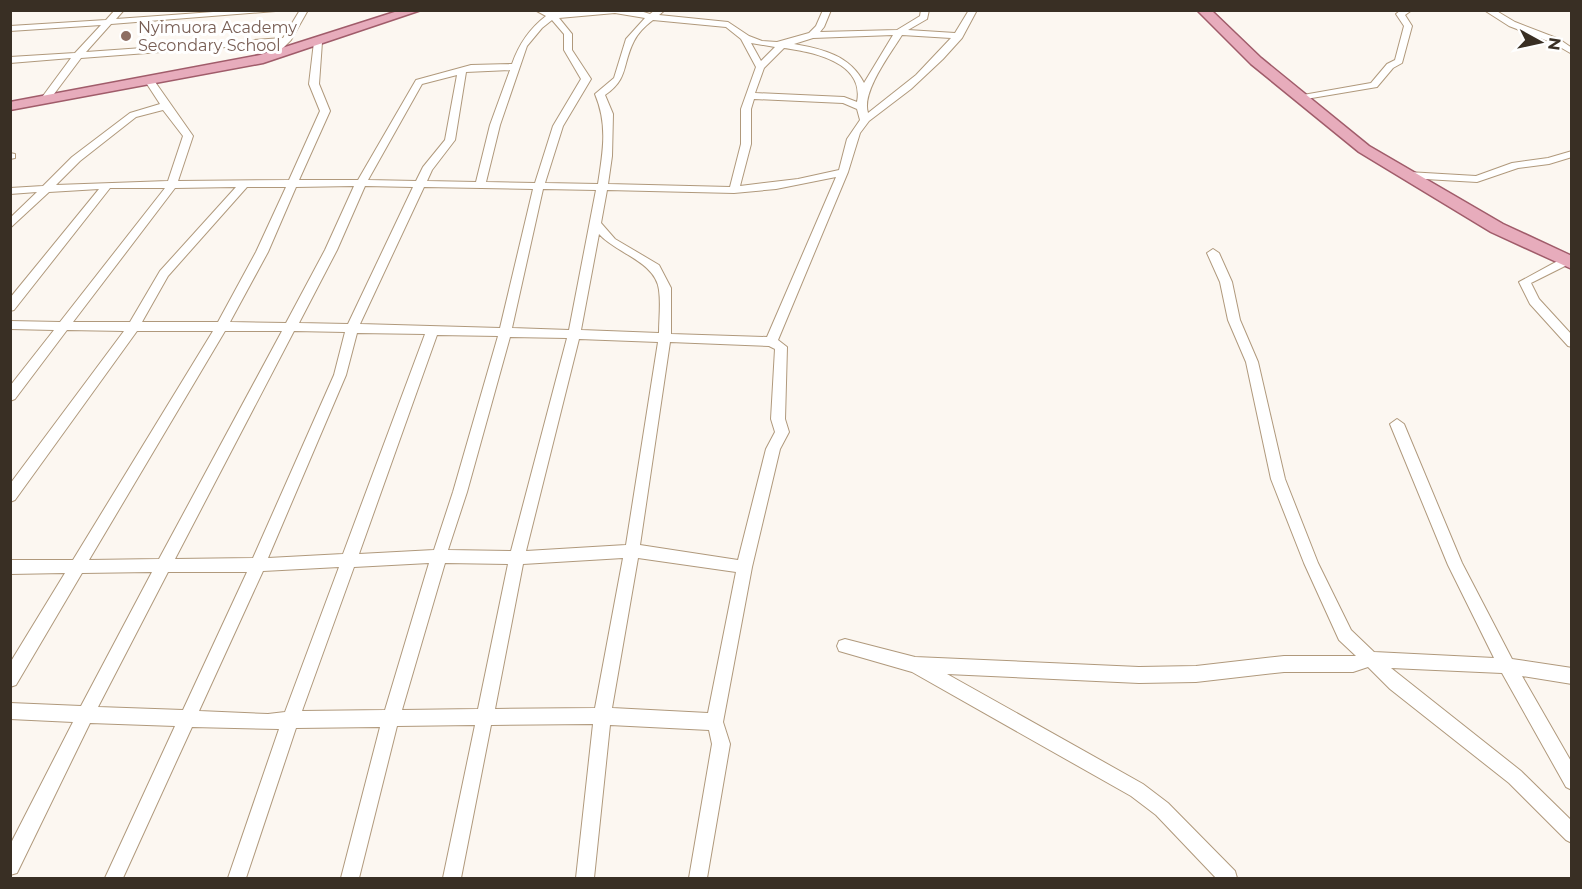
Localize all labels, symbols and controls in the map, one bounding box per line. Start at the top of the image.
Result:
north arrow [1510,12,1570,72]
place label: Nyimuora Academy Secondary School [138,18,297,55]
marker: Nyimuora Academy Secondary School [119,29,133,43]
text: N [1544,36,1565,52]

